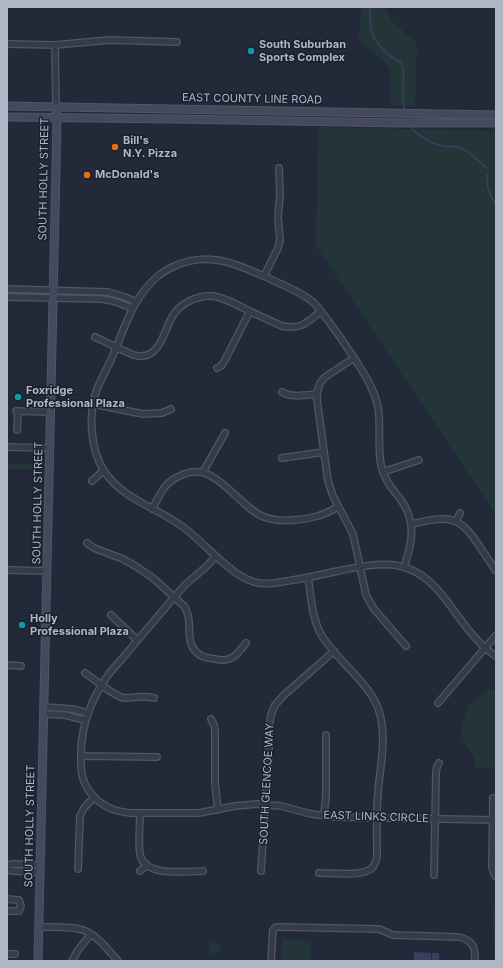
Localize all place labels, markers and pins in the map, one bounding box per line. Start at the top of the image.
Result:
place label: South Suburban Sports Complex [259,38,346,64]
marker: South Suburban Sports Complex [246,46,256,56]
place label: Bill's N.Y. Pizza [123,134,177,160]
marker: Bill's N.Y. Pizza [110,142,120,152]
place label: McDonald's [95,168,159,182]
marker: McDonald's [82,170,92,180]
place label: Foxridge Professional Plaza [26,384,125,410]
marker: Foxridge Professional Plaza [13,392,23,402]
place label: Holly Professional Plaza [30,612,129,638]
marker: Holly Professional Plaza [17,620,27,630]

